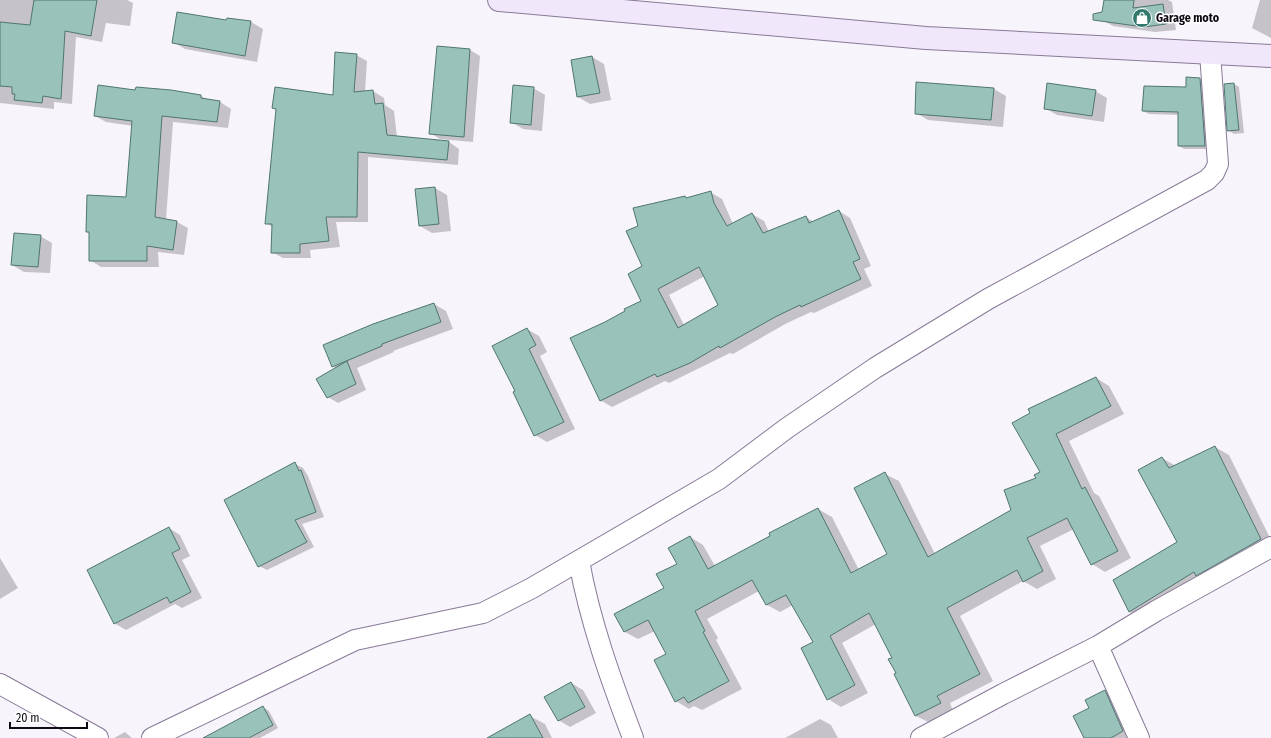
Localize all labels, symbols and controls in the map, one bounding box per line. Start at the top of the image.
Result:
shop icon: Garage moto [1131,7,1153,29]
place label: Garage moto [1156,11,1220,25]
scale bar [10,704,87,730]
text: 20 m [16,711,40,725]

